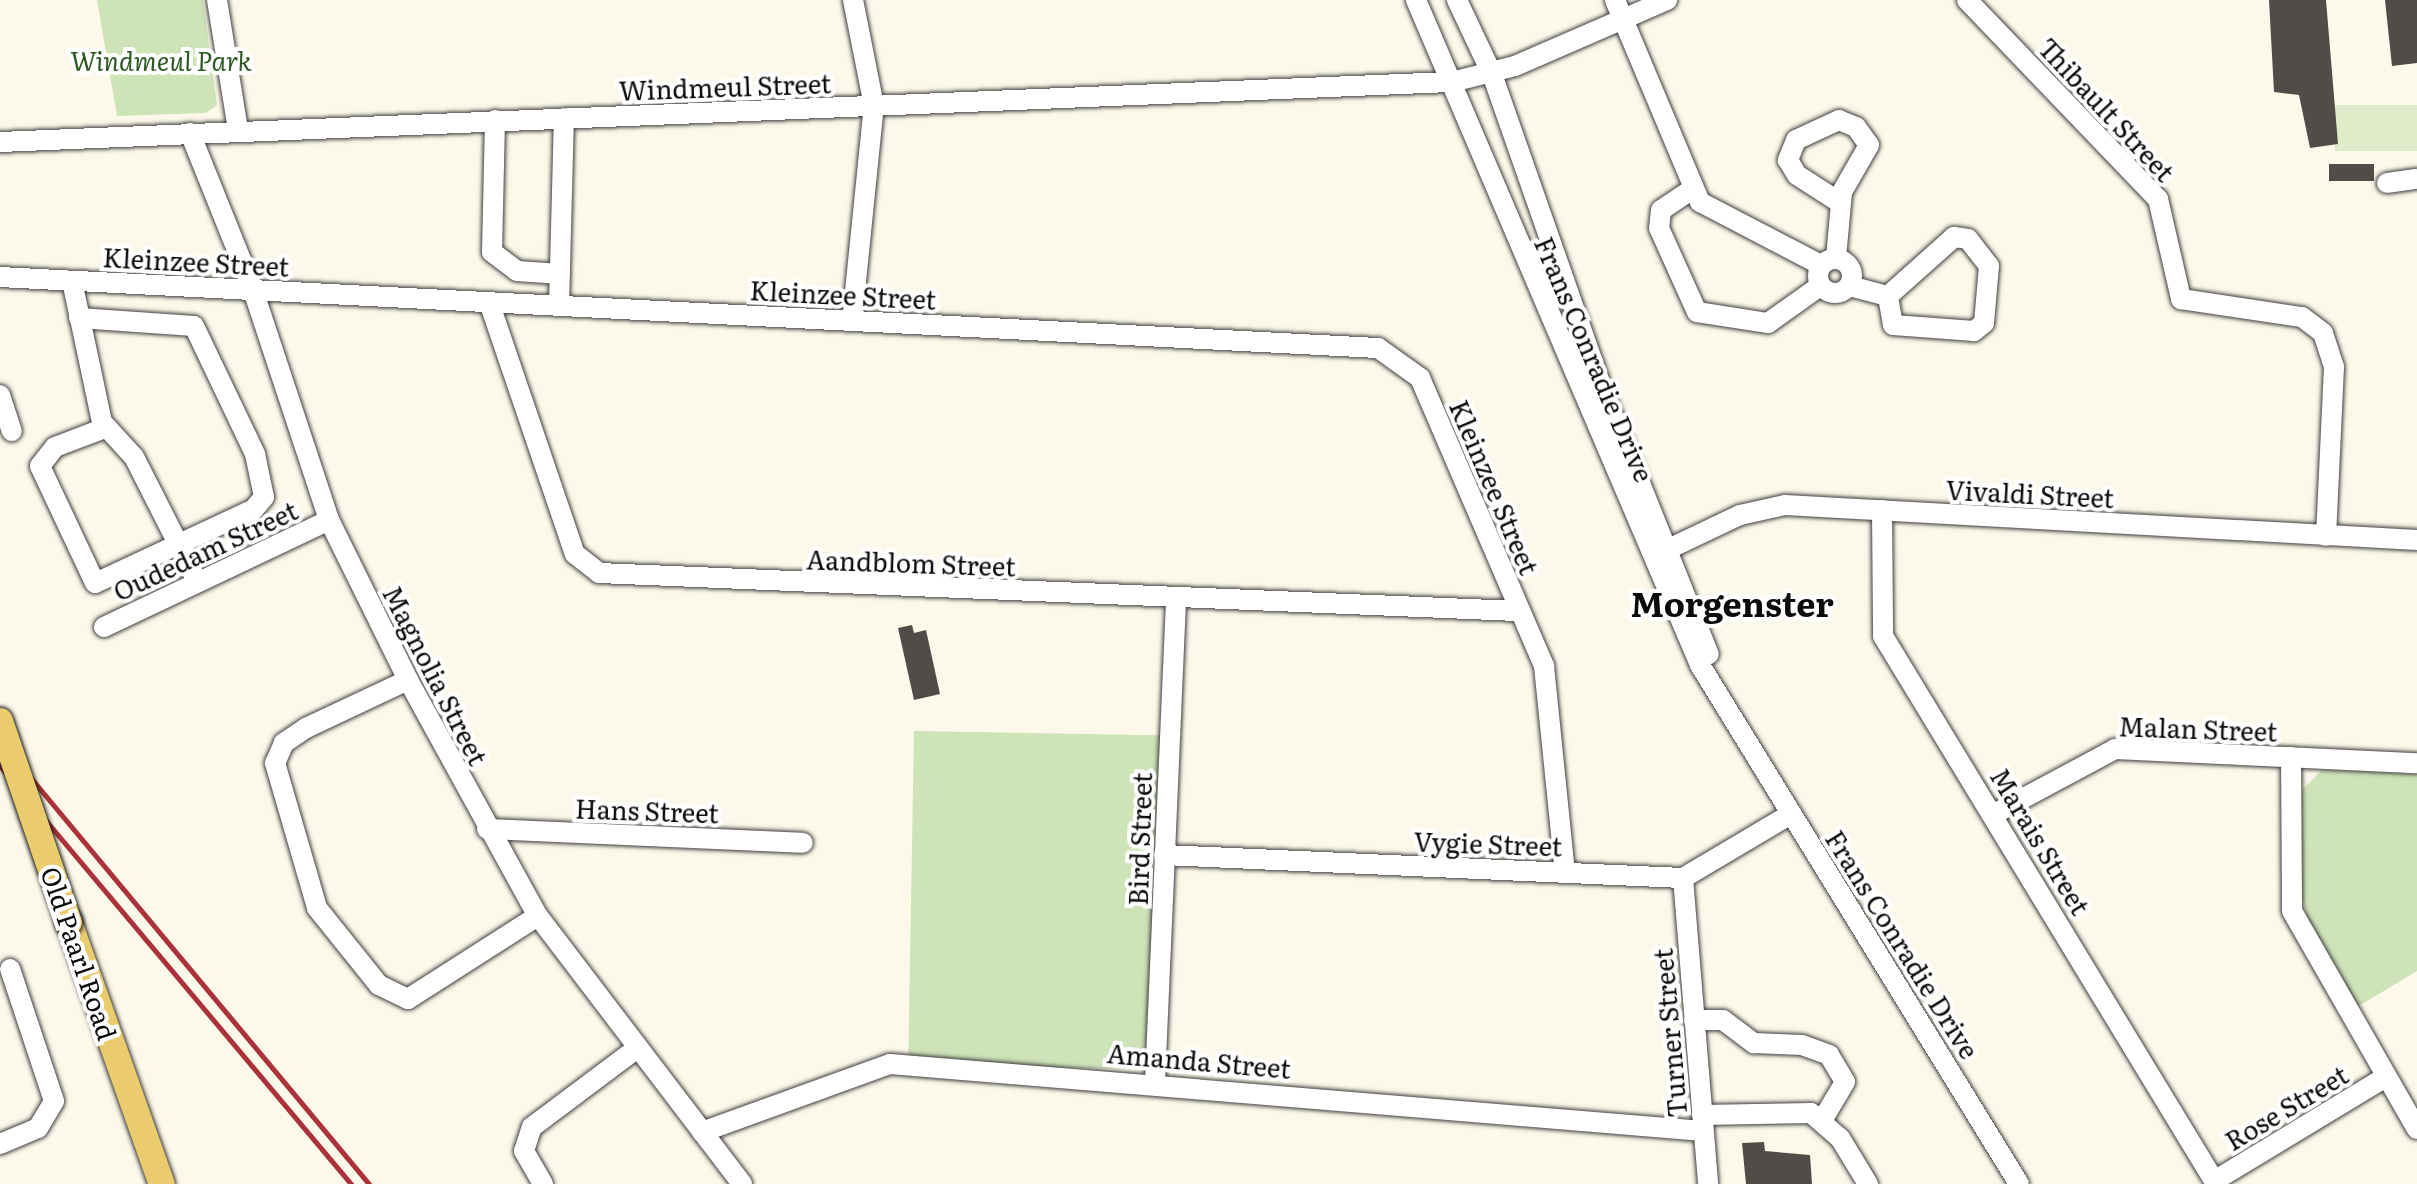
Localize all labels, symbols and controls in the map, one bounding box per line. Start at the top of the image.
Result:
street label: Thibault Street [2033,31,2181,187]
park label: Windmeul Park [70,44,252,76]
street label: Windmeul Street [618,67,832,105]
street label: Frans Conradie Drive [1529,232,1661,486]
street label: Kleinzee Street [102,241,290,281]
street label: Kleinzee Street [749,274,937,314]
street label: Kleinzee Street [1444,395,1546,579]
street label: Vivaldi Street [1945,473,2115,513]
street label: Oudedam Street [108,494,302,606]
street label: Aandblom Street [806,543,1016,581]
street label: Magnolia Street [377,580,495,770]
district label: Morgenster [1630,583,1834,623]
street label: Malan Street [2118,710,2278,746]
street label: Marais Street [1985,762,2097,920]
street label: Bird Street [1121,772,1157,906]
street label: Hans Street [575,792,719,828]
street label: Frans Conradie Drive [1820,824,1986,1064]
street label: Vygie Street [1413,825,1563,861]
street label: Old Paarl Road [36,862,124,1044]
street label: Turner Street [1646,947,1692,1119]
street label: Amanda Street [1106,1036,1292,1084]
street label: Rose Street [2219,1058,2353,1156]

